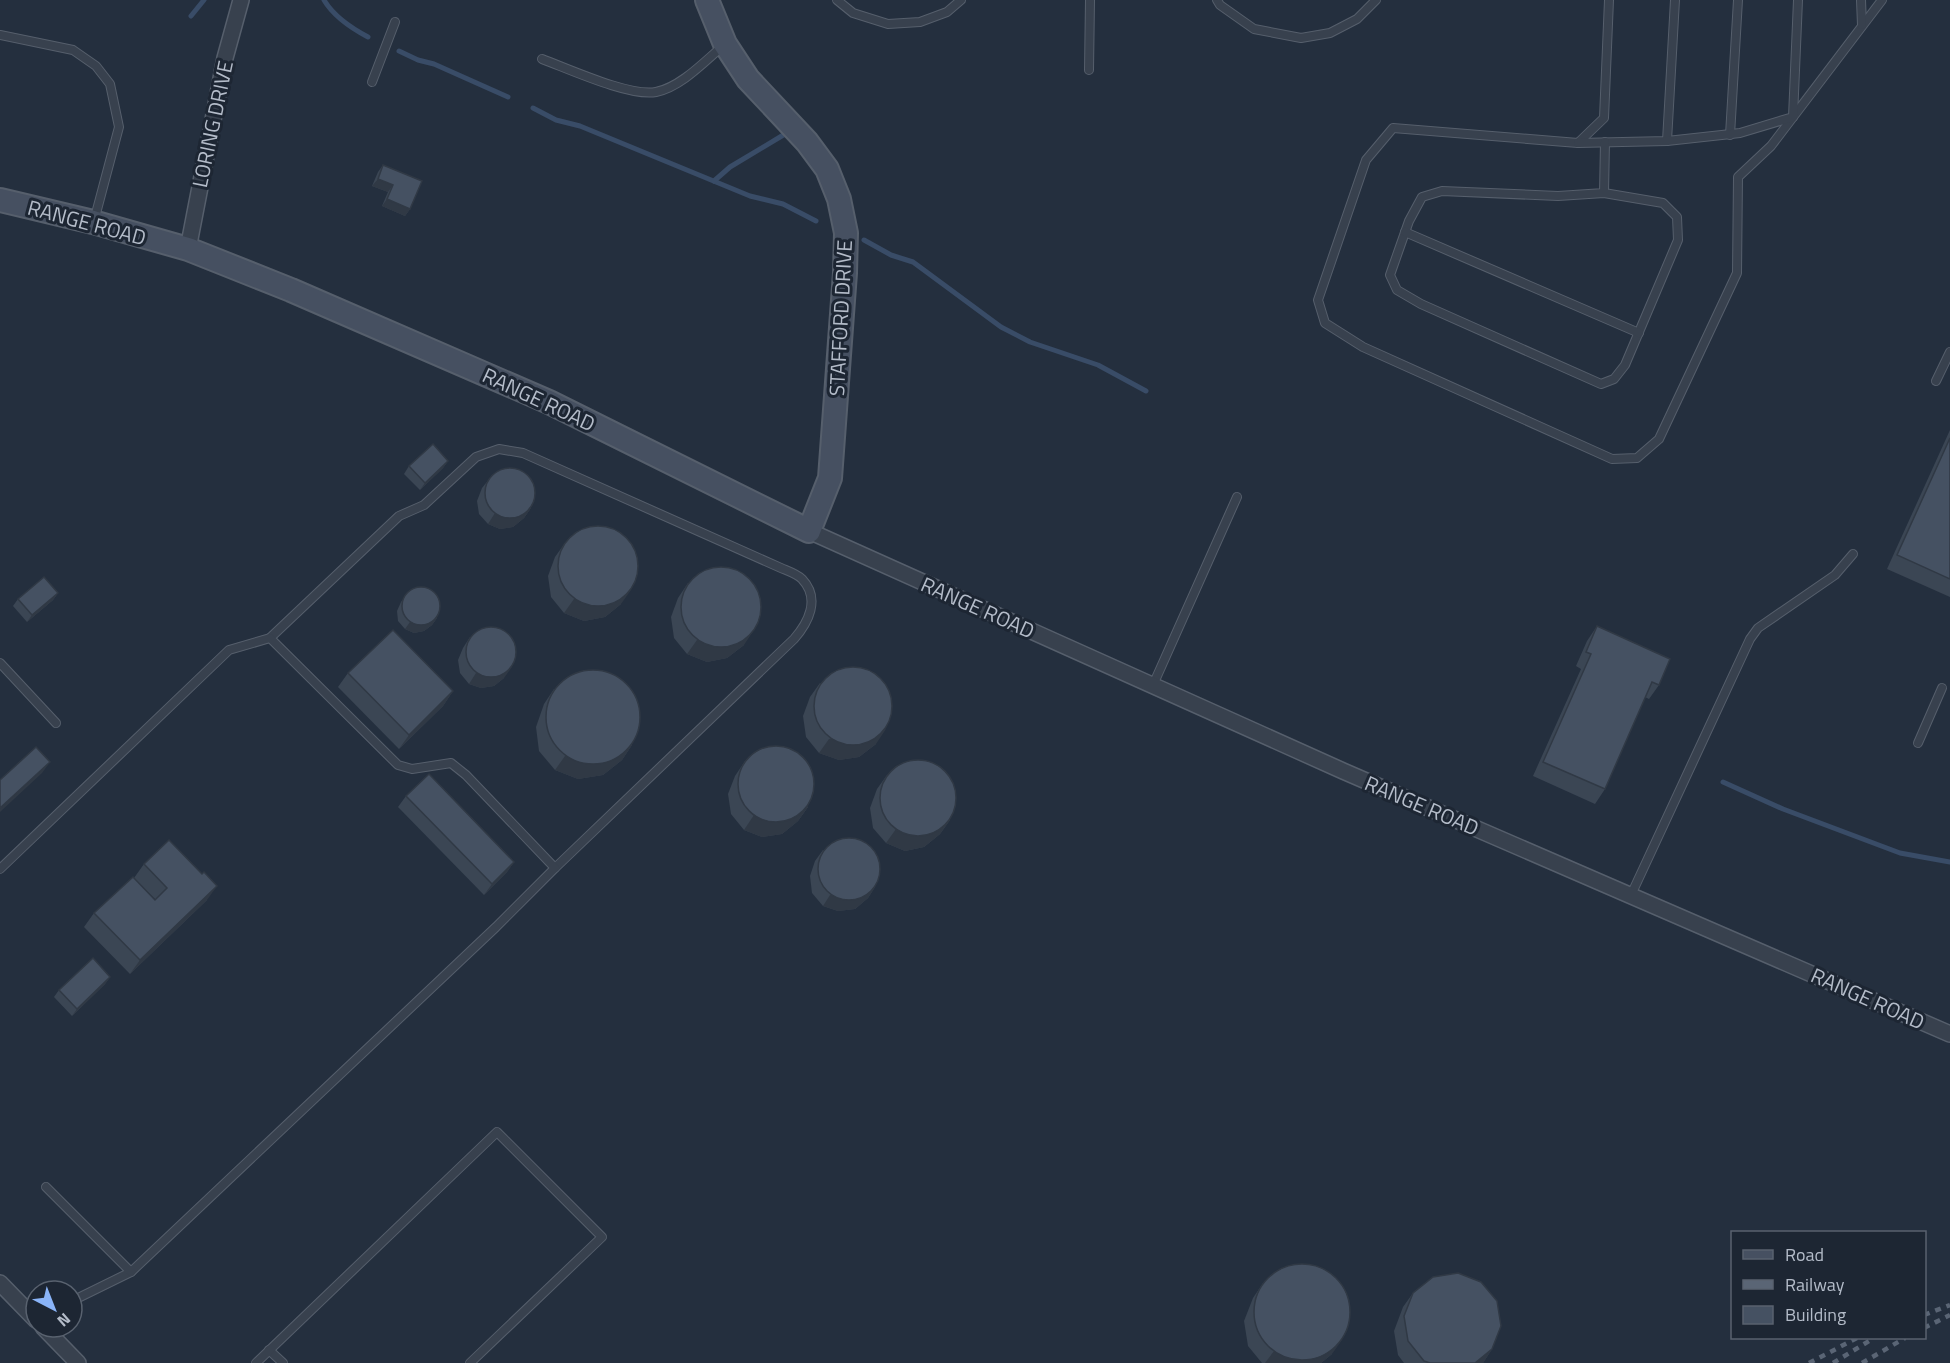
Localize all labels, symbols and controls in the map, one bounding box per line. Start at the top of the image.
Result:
street label: LORING DRIVE [183,58,241,190]
street label: RANGE ROAD [24,191,150,253]
street label: STAFFORD DRIVE [820,239,860,397]
street label: RANGE ROAD [477,359,601,439]
street label: RANGE ROAD [916,568,1040,646]
street label: RANGE ROAD [1360,767,1484,843]
street label: RANGE ROAD [1806,959,1930,1037]
legend [1731,1231,1926,1339]
text: Road [1785,1241,1824,1268]
text: Railway [1785,1271,1845,1298]
north arrow [24,1279,84,1339]
text: Building [1785,1301,1846,1328]
text: N [52,1308,76,1333]

